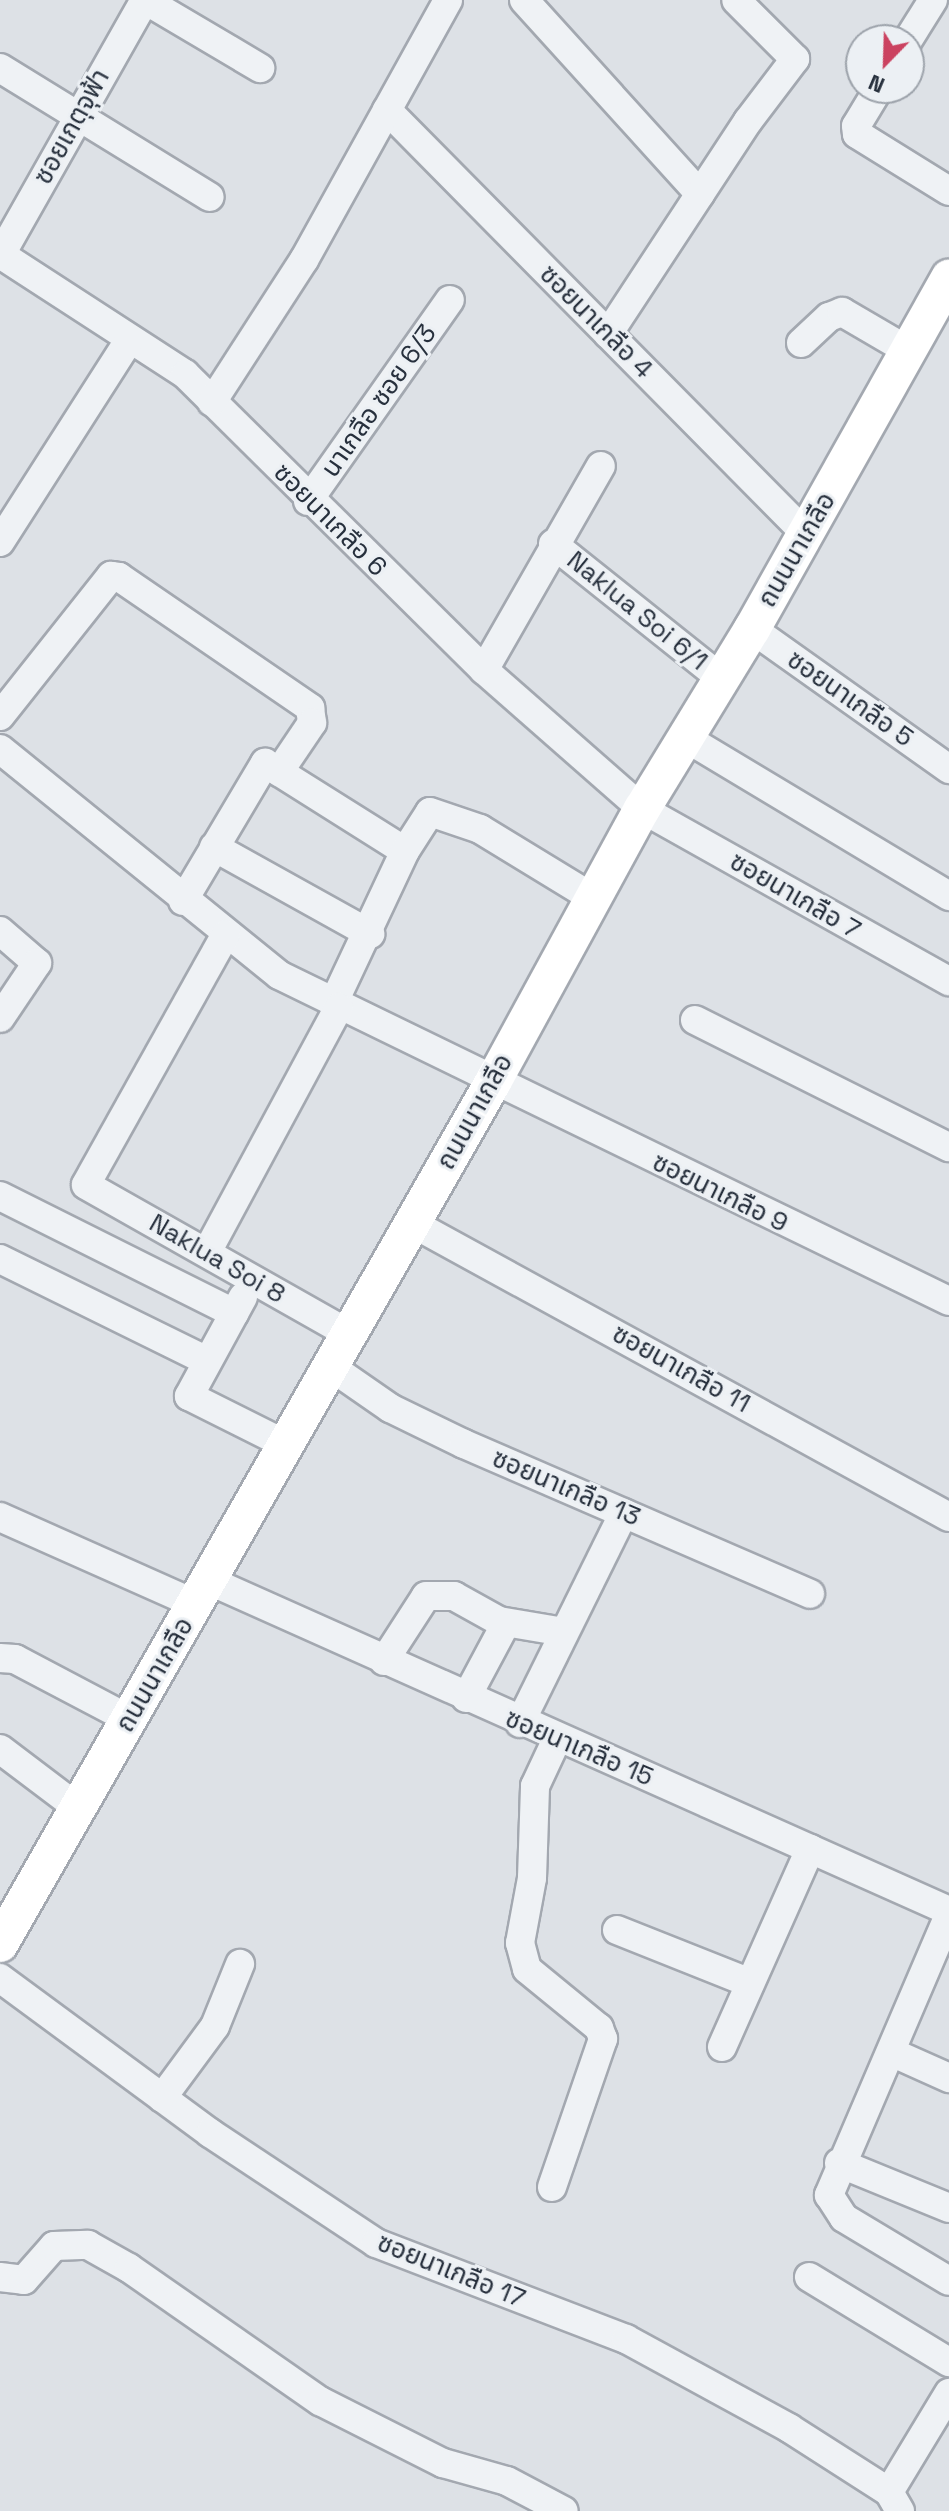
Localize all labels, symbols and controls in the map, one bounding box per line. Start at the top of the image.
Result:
north arrow [845,24,925,104]
street label: ซอยเกตุจุฟ้า [28,64,116,190]
text: N [864,68,889,100]
street label: ซอยนาเกลือ 4 [533,259,659,385]
street label: นาเกลือ ซอย 6/3 [315,319,443,483]
street label: ซอยนาเกลือ 6 [267,457,393,583]
street label: ถนนนาเกลือ [752,487,842,613]
street label: Naklua Soi 6/1 [561,545,713,677]
street label: ซอยนาเกลือ 5 [781,644,919,754]
street label: ซอยนาเกลือ 7 [724,846,866,946]
street label: ถนนนาเกลือ [431,1049,519,1175]
street label: ซอยนาเกลือ 9 [647,1147,793,1239]
street label: Naklua Soi 8 [144,1208,290,1310]
street label: ซอยนาเกลือ 11 [607,1318,755,1420]
street label: ซอยนาเกลือ 13 [487,1443,645,1533]
street label: ถนนนาเกลือ [110,1612,200,1738]
street label: ซอยนาเกลือ 15 [500,1703,658,1793]
street label: ซอยนาเกลือ 17 [373,2227,529,2315]

